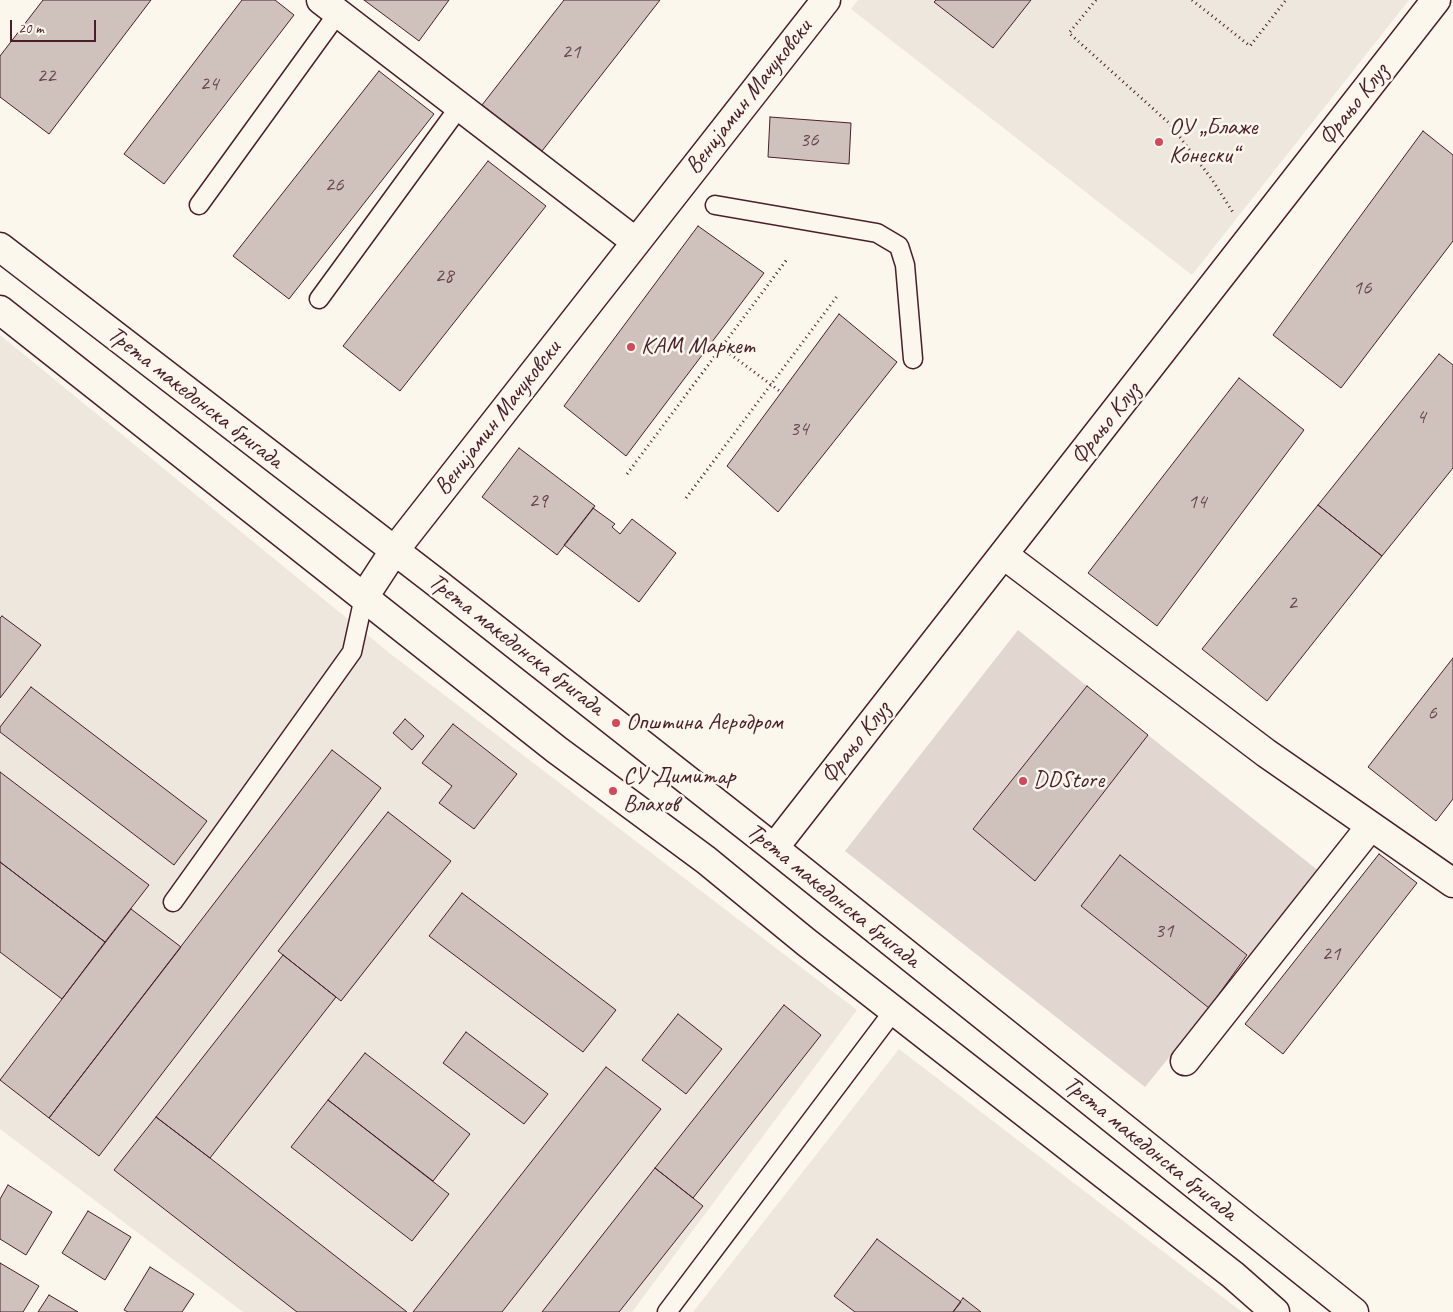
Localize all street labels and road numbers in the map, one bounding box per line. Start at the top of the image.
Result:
street label: Венијамин Мачуковски [680,14,818,180]
street label: Фрањо Клуз [1313,58,1395,152]
street label: Трета македонска бригада [101,321,289,475]
street label: Венијамин Мачуковски [429,335,567,501]
street label: Фрањо Клуз [1065,377,1147,471]
street label: Трета македонска бригада [422,568,610,722]
street label: Фрањо Клуз [815,696,897,790]
street label: Трета македонска бригада [740,817,926,975]
street label: Трета македонска бригада [1057,1070,1243,1228]

